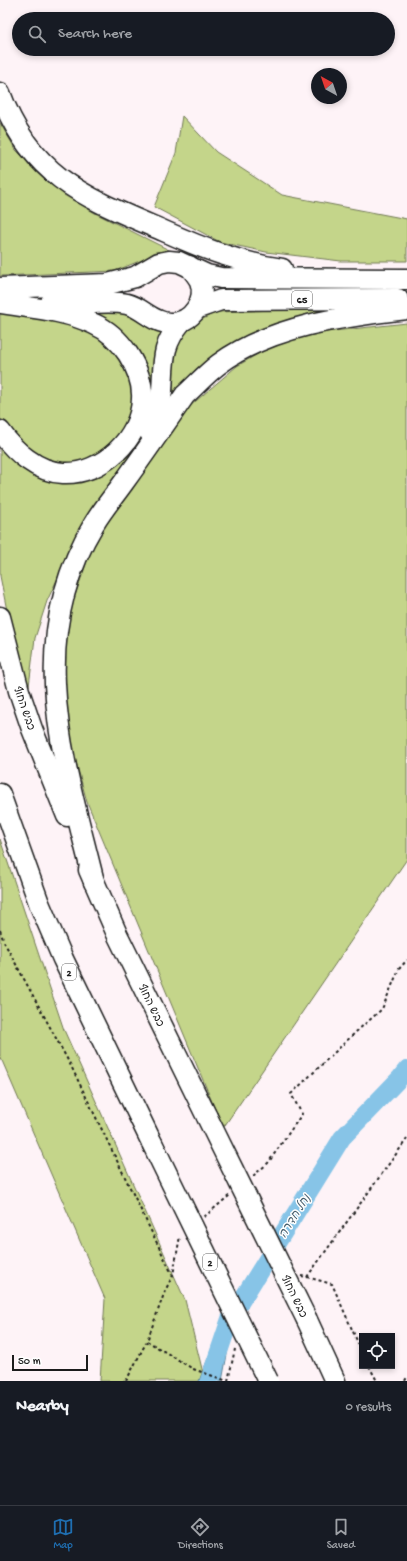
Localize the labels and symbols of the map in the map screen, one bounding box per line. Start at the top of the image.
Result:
north arrow [311,68,347,104]
road number: 65 [292,291,312,307]
street label: כביש החוף [10,685,37,732]
road number: 2 [62,964,76,980]
street label: כביש החוף [135,982,167,1029]
water label: נחל חדרה [276,1191,315,1241]
road number: 2 [203,1254,217,1270]
street label: כביש החוף [278,1273,310,1320]
scale bar [12,1353,88,1372]

